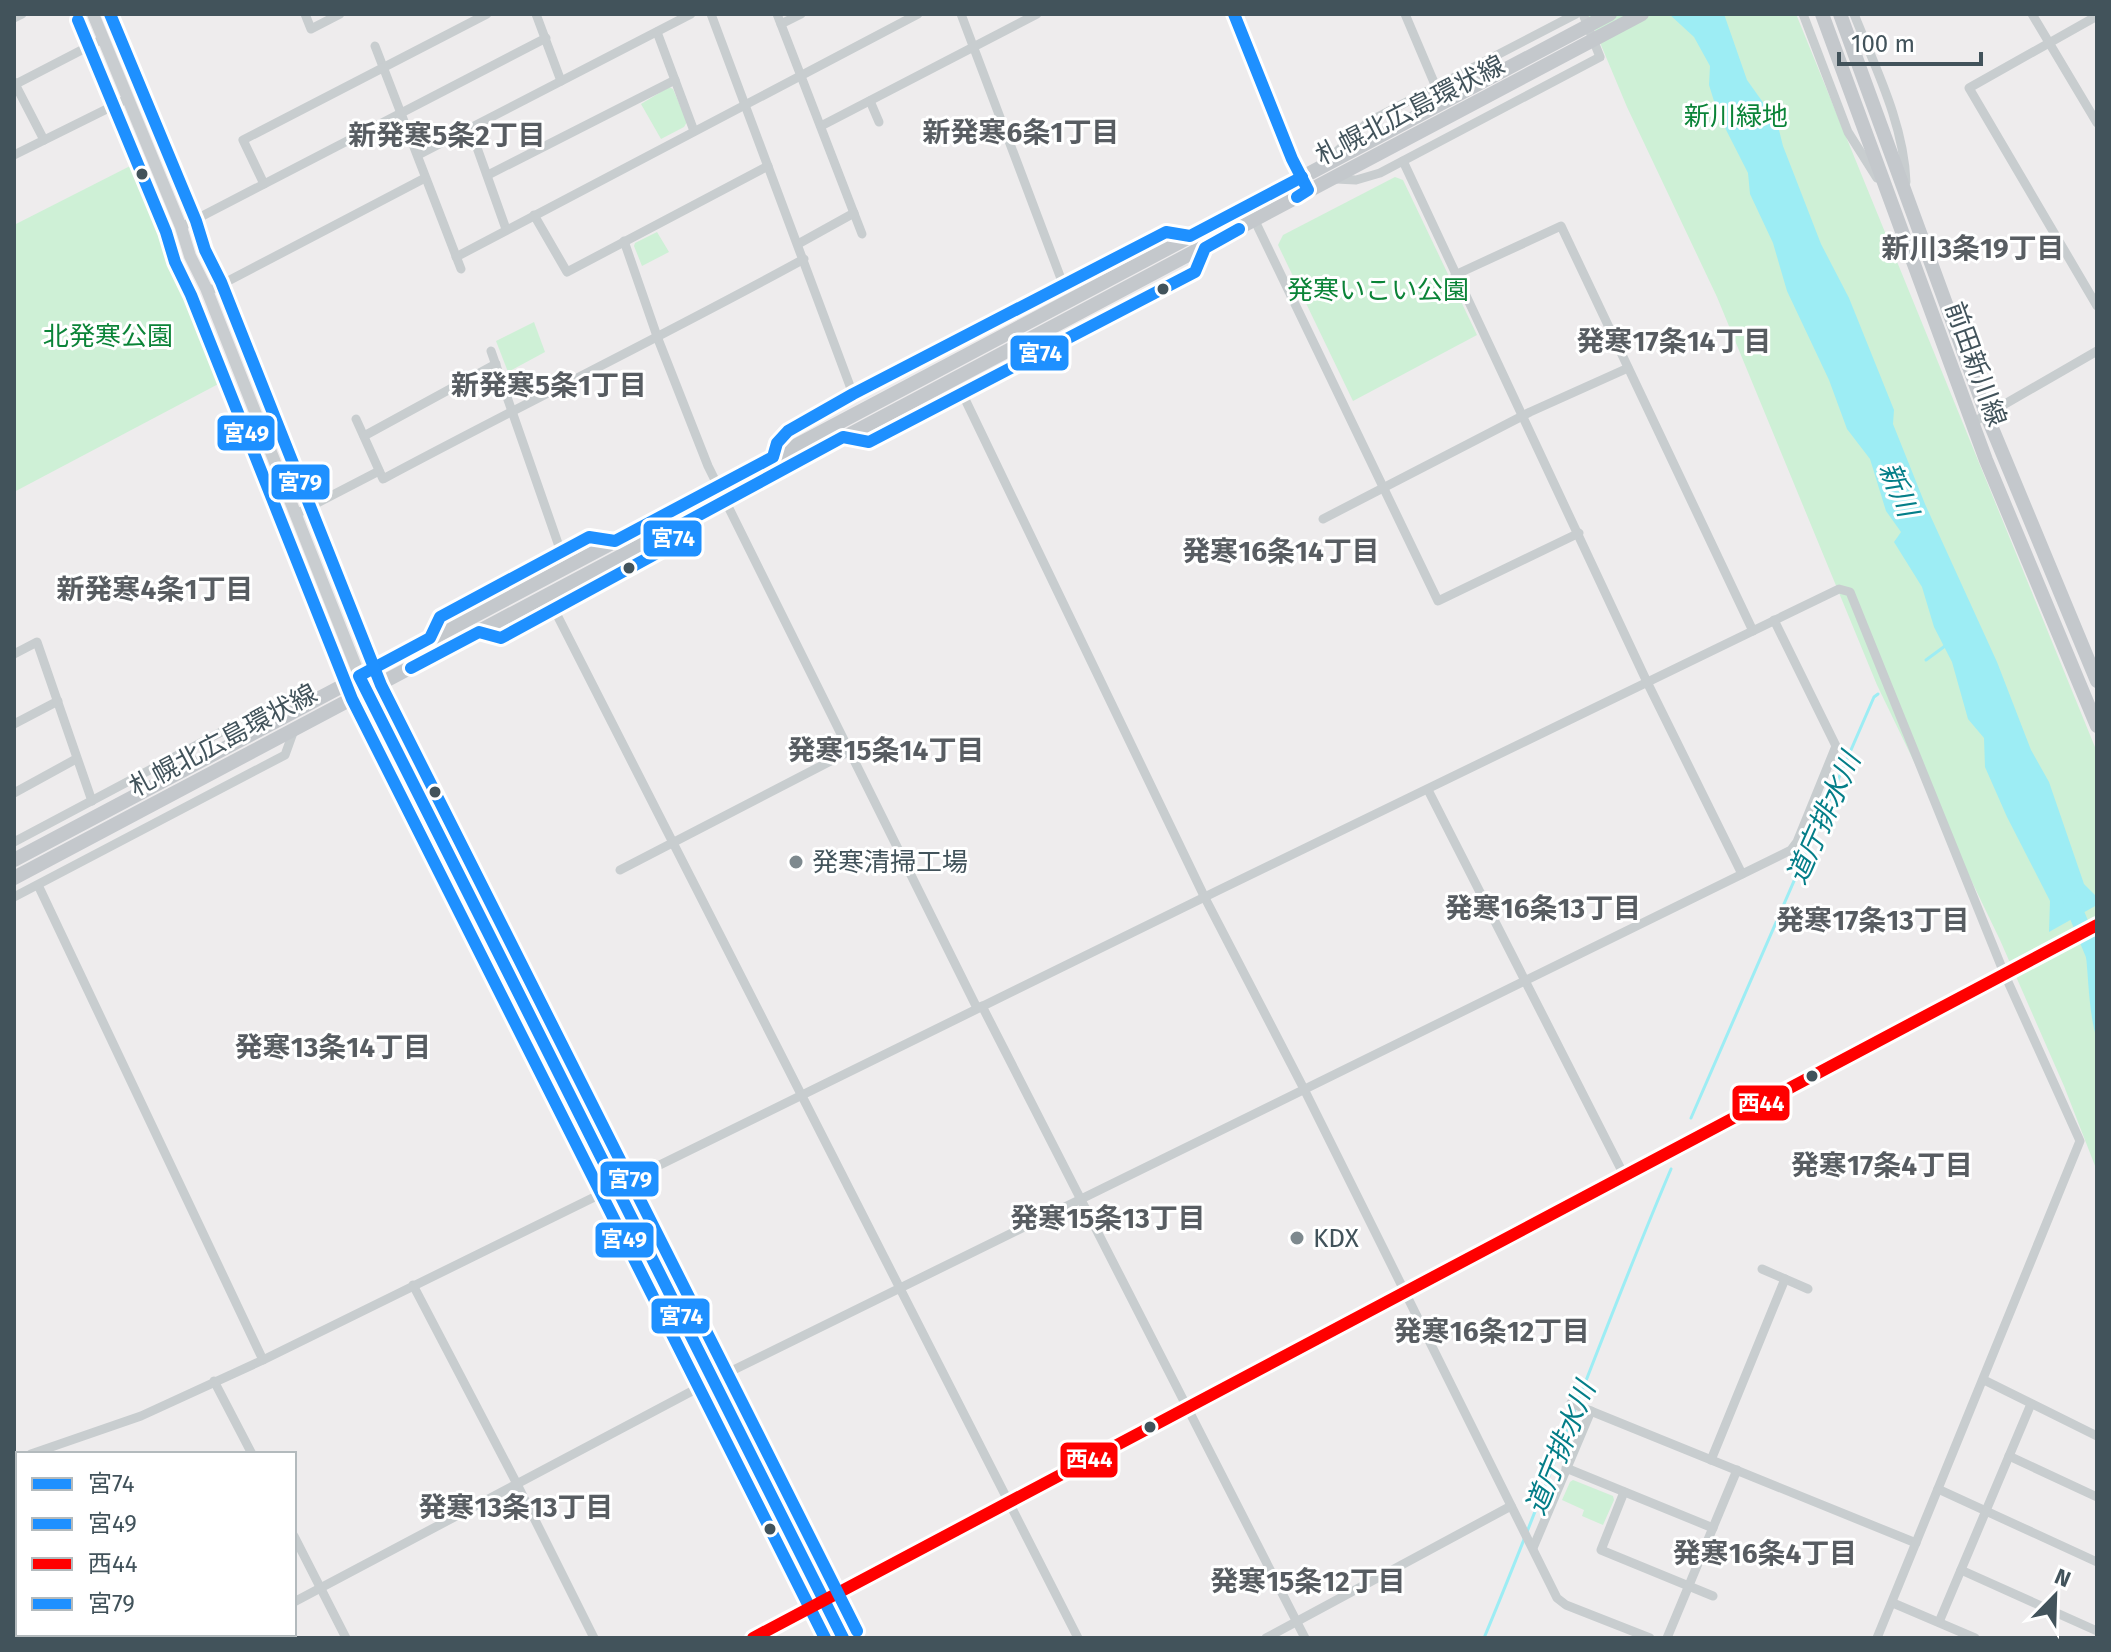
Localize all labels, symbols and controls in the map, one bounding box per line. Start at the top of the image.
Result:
scale bar [1839,16,1981,66]
text: 100 m [1851,30,1915,58]
street label: 札幌北広島環状線 [1311,49,1510,171]
park label: 新川緑地 [1684,101,1788,132]
district label: 新発寒6条1丁目 [923,116,1119,149]
district label: 新発寒5条2丁目 [348,119,546,152]
unlabelled marker [134,166,150,182]
district label: 新川3条19丁目 [1881,232,2065,265]
park label: 発寒いこい公園 [1287,275,1469,306]
unlabelled marker [1155,281,1171,297]
street label: 前田新川線 [1939,298,2012,431]
park label: 北発寒公園 [43,321,173,352]
district label: 発寒17条14丁目 [1577,325,1771,358]
line badge: 宮74 [1009,334,1070,372]
text: 宮74 [1018,340,1062,367]
district label: 新発寒5条1丁目 [451,369,647,402]
line badge: 宮49 [216,414,276,452]
text: 宮49 [223,420,269,447]
water label: 新川 [1872,457,1926,524]
line badge: 宮79 [270,463,331,501]
text: 宮79 [278,469,322,496]
line badge: 宮74 [642,519,703,558]
text: 宮74 [651,525,695,552]
district label: 発寒16条14丁目 [1182,535,1380,568]
unlabelled marker [621,560,637,576]
district label: 新発寒4条1丁目 [57,573,253,606]
street label: 札幌北広島環状線 [124,678,322,803]
district label: 発寒15条14丁目 [788,734,984,767]
water label: 道庁排水川 [1780,745,1868,889]
unlabelled marker [427,784,443,800]
place label: 発寒清掃工場 [812,847,968,878]
marker: 発寒清掃工場 [787,853,805,871]
district label: 発寒16条13丁目 [1445,892,1641,925]
district label: 発寒17条13丁目 [1776,904,1970,937]
district label: 発寒13条14丁目 [235,1031,431,1064]
unlabelled marker [1804,1068,1820,1084]
line badge: 西44 [1731,1084,1791,1122]
text: 西44 [1738,1090,1784,1117]
district label: 発寒17条4丁目 [1791,1149,1973,1182]
line badge: 宮79 [599,1160,660,1198]
text: 宮79 [608,1166,652,1193]
district label: 発寒15条13丁目 [1010,1202,1206,1235]
line badge: 宮49 [594,1221,655,1259]
place label: KDX [1313,1223,1359,1254]
text: 宮49 [601,1226,647,1253]
marker: KDX [1288,1229,1306,1247]
line badge: 宮74 [650,1297,711,1335]
text: 宮74 [659,1303,703,1330]
district label: 発寒16条12丁目 [1394,1315,1590,1348]
water label: 道庁排水川 [1519,1374,1603,1519]
unlabelled marker [1142,1419,1158,1435]
line badge: 西44 [1059,1441,1119,1479]
text: 西44 [1066,1446,1112,1473]
legend [16,1452,296,1636]
text: 宮74 [88,1470,135,1498]
district label: 発寒13条13丁目 [418,1491,614,1524]
text: 宮49 [88,1510,137,1538]
unlabelled marker [762,1521,778,1537]
district label: 発寒16条4丁目 [1673,1537,1857,1570]
text: 西44 [88,1550,138,1578]
north arrow [2015,1556,2095,1636]
text: N [2051,1563,2075,1593]
district label: 発寒15条12丁目 [1210,1565,1406,1598]
text: 宮79 [88,1590,135,1618]

